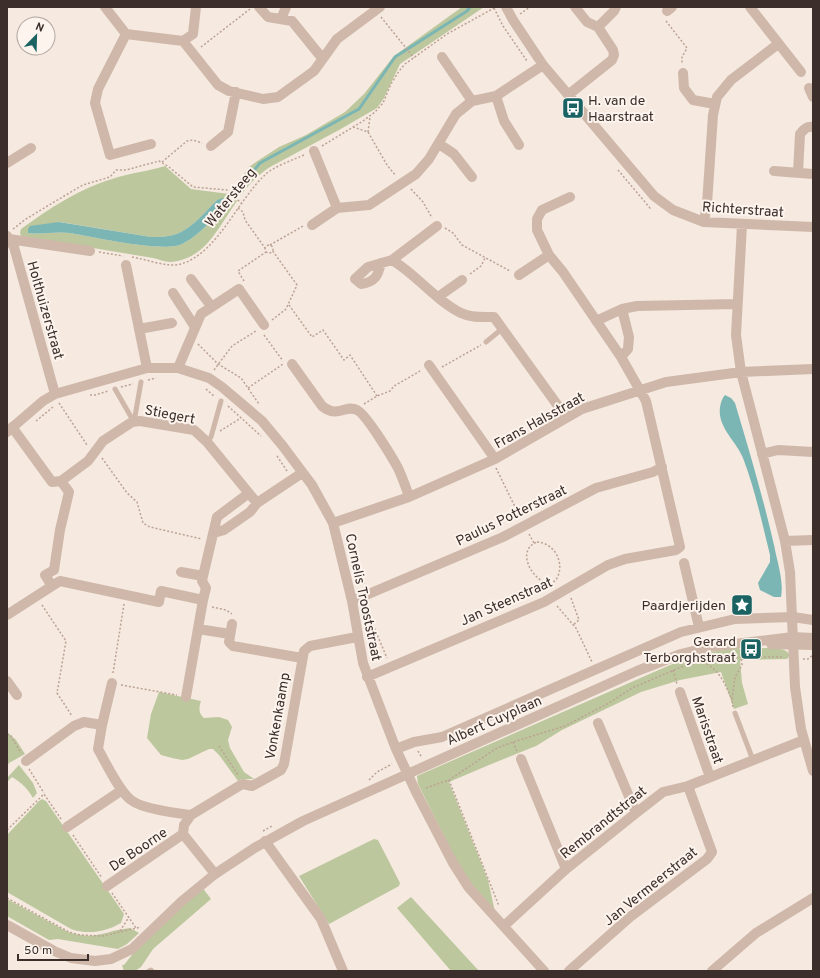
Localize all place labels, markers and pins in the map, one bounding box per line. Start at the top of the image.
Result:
place label: H. van de Haarstraat [588,93,654,126]
bus stop icon: H. van de Haarstraat [560,95,586,121]
place icon: Paardjerijden [729,592,755,618]
place label: Paardjerijden [642,598,726,615]
place label: Gerard Terborghstraat [643,634,736,667]
bus stop icon: Gerard Terborghstraat [738,636,764,662]

